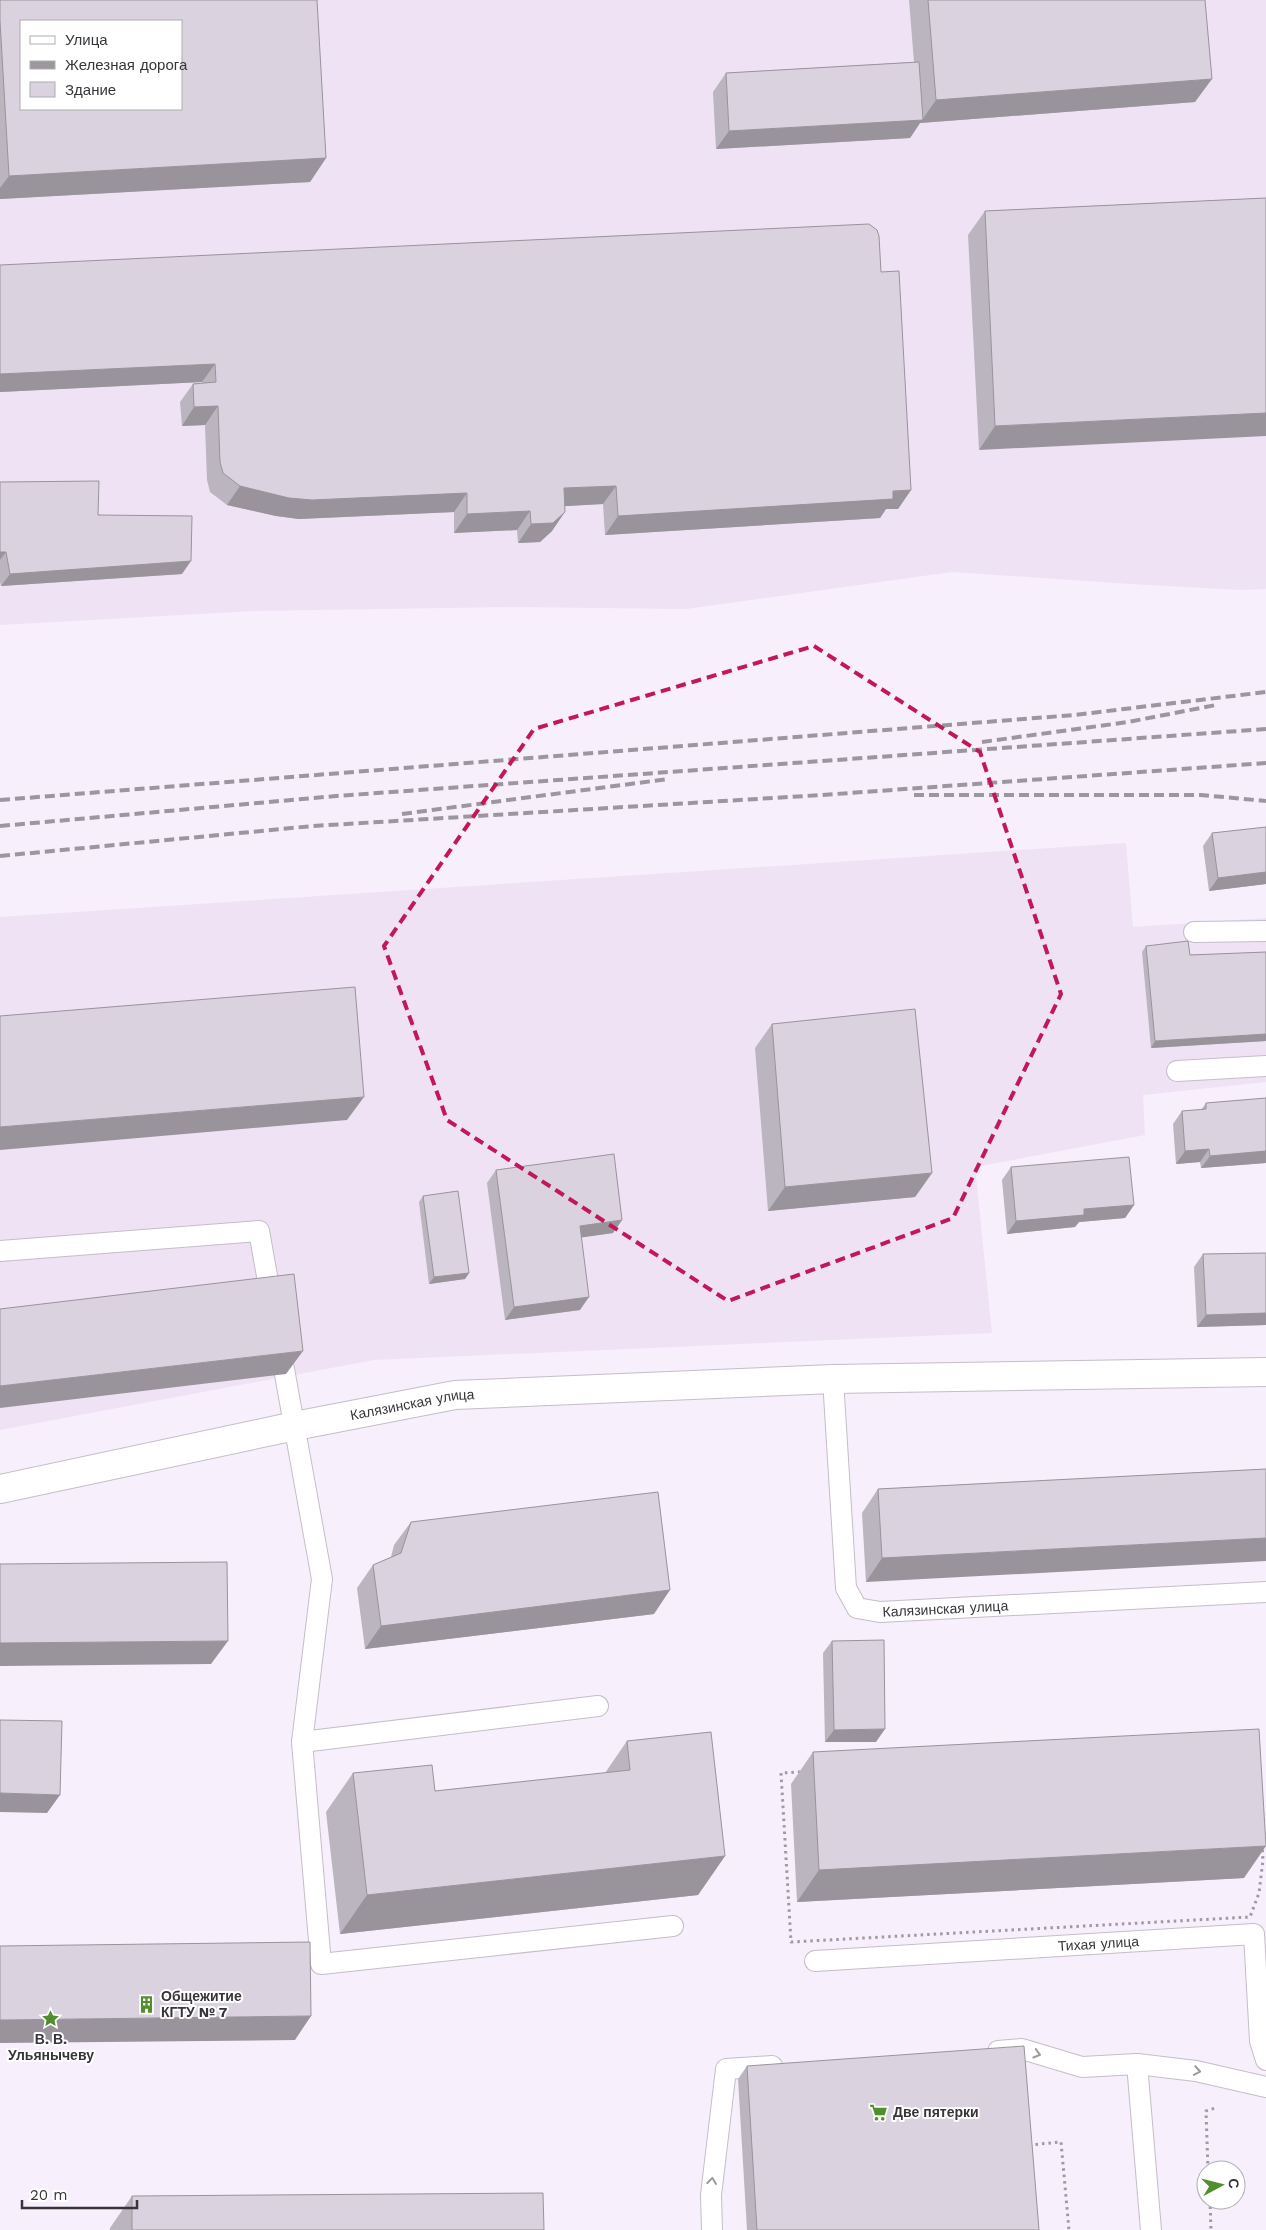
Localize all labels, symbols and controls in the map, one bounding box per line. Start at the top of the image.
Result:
legend [20,20,182,110]
text: Улица [65,31,108,49]
text: Железная дорога [65,56,188,74]
text: Здание [65,81,116,99]
street label: Калязинская улица [349,1386,475,1423]
street label: Калязинская улица [882,1597,1009,1620]
street label: Тихая улица [1057,1933,1140,1954]
place label: Общежитие КГТУ № 7 [161,1988,242,2020]
building icon: Общежитие КГТУ № 7 [137,1994,157,2014]
place icon: В. В. Ульянычеву [41,2009,61,2029]
place label: В. В. Ульянычеву [8,2031,94,2063]
one-way arrow [1032,2048,1040,2058]
one-way arrow [1192,2066,1201,2076]
supermarket icon: Две пятерки [869,2102,889,2122]
place label: Две пятерки [893,2104,979,2120]
north arrow [1196,2160,1246,2210]
one-way arrow [706,2177,717,2185]
text: С [1225,2177,1242,2189]
scale bar [22,2178,138,2210]
text: 20 m [30,2186,68,2204]

